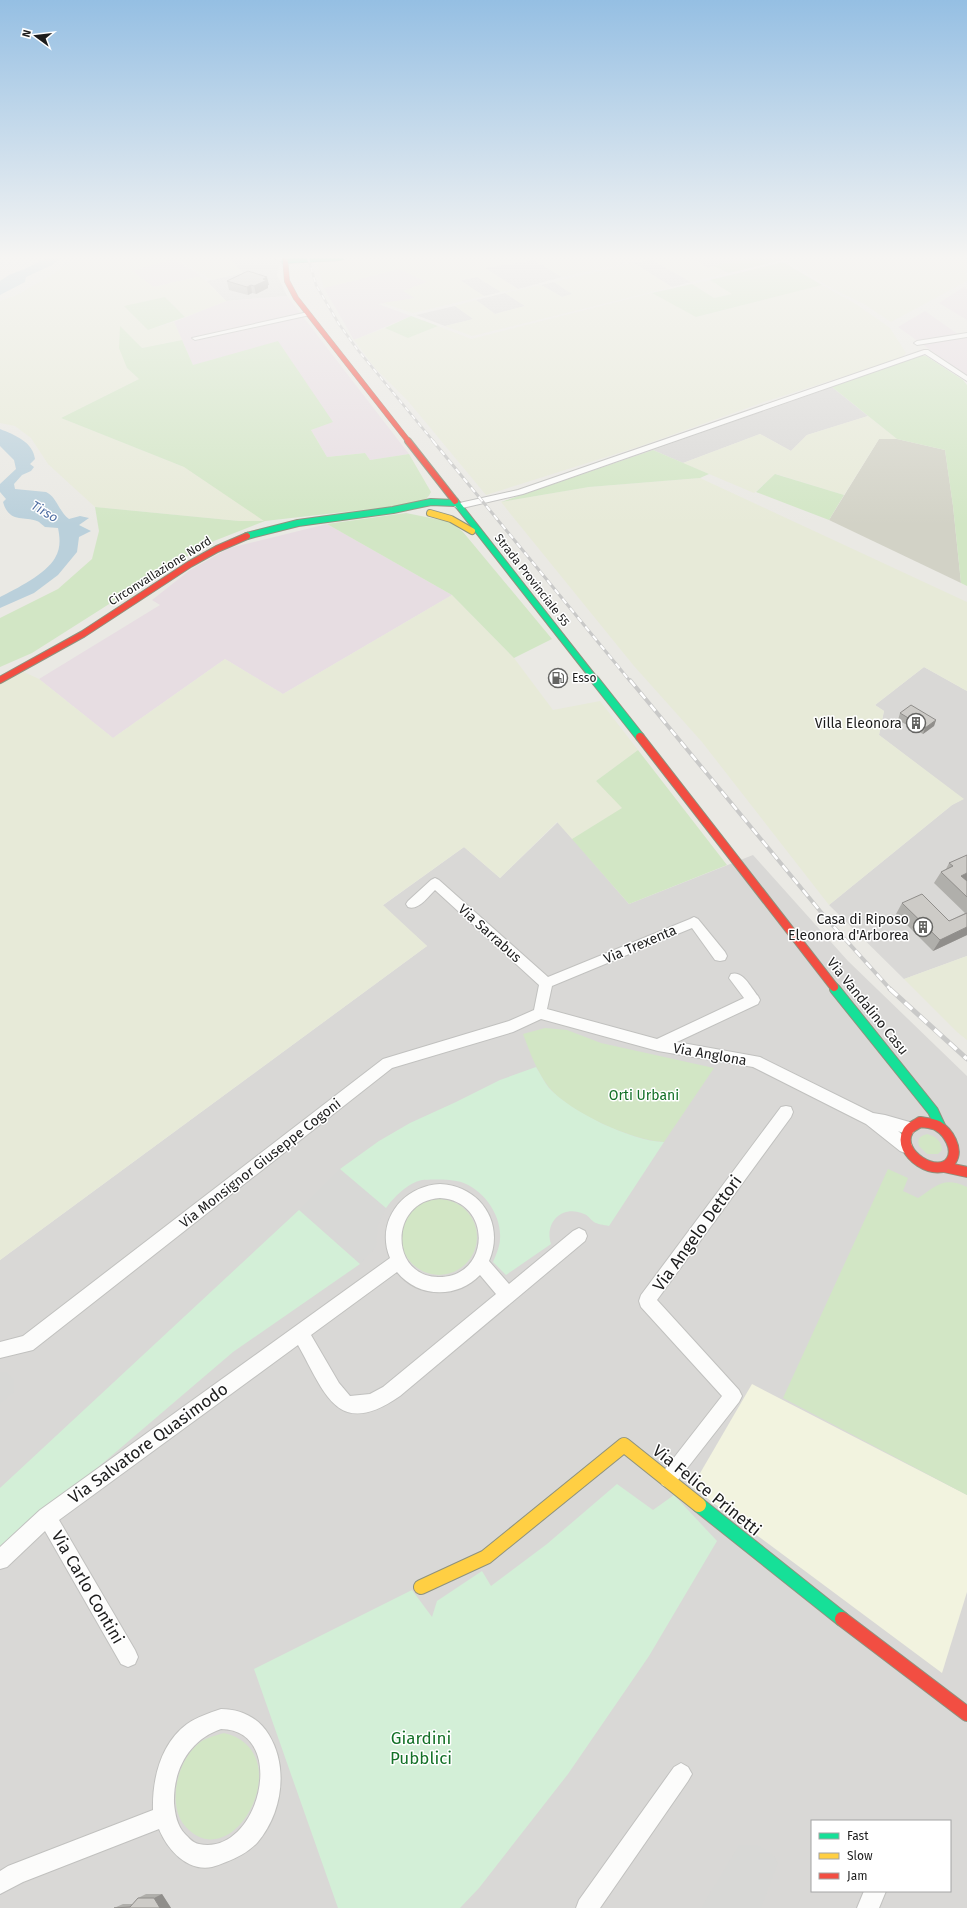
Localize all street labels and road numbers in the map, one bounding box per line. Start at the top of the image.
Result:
street label: Strada Provinciale 55 [492,531,572,629]
street label: Circonvallazione Nord [106,534,214,608]
street label: Via Sarrabus [455,901,525,967]
street label: Via Trexenta [601,922,679,967]
street label: Via Vandalino Casu [823,954,912,1058]
street label: Via Anglona [672,1040,748,1069]
street label: Via Monsignor Giuseppe Cogoni [176,1095,344,1232]
street label: Via Angelo Dettori [648,1171,747,1295]
street label: Via Salvatore Quasimodo [64,1378,232,1508]
street label: Via Felice Prinetti [648,1440,765,1541]
street label: Via Carlo Contini [47,1527,128,1648]

